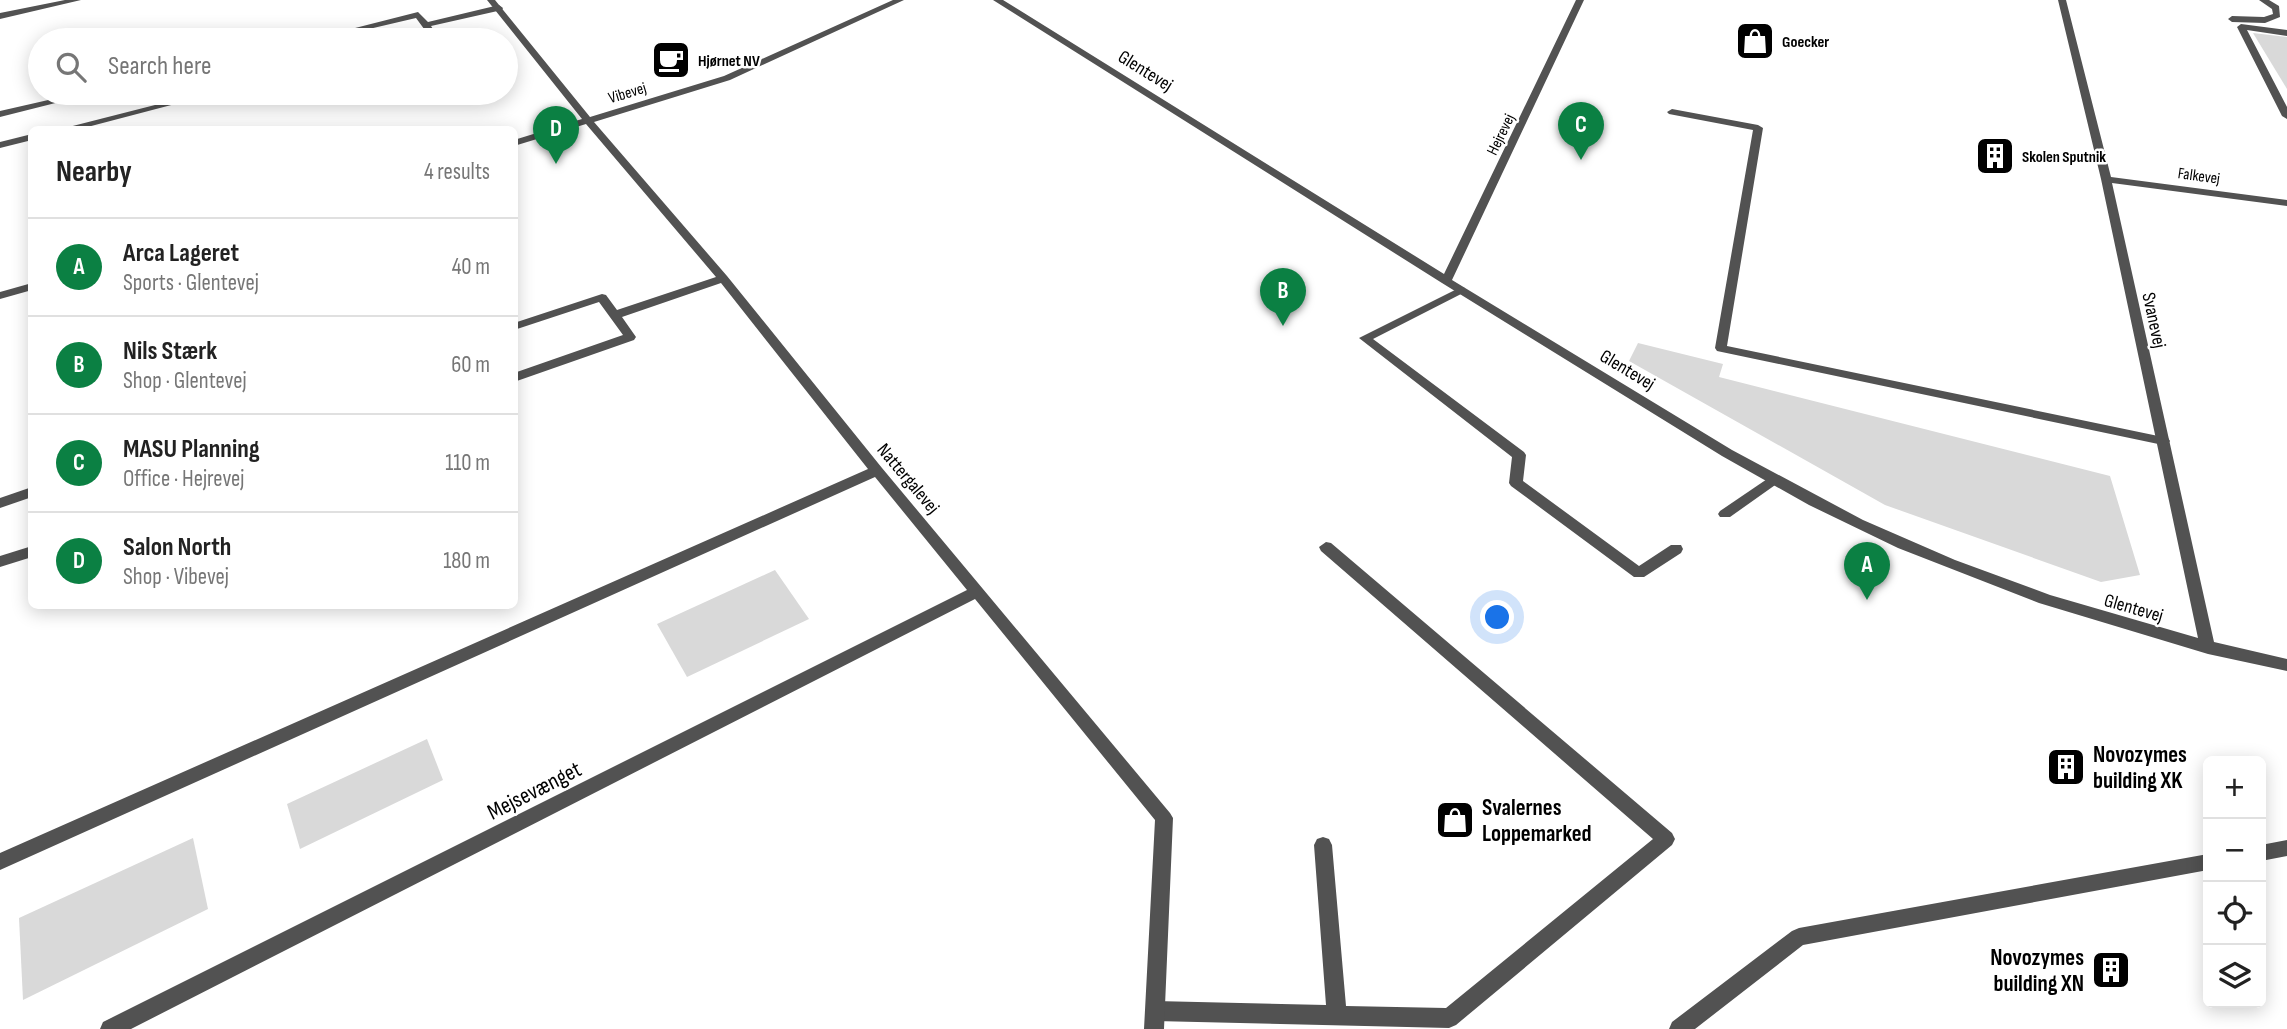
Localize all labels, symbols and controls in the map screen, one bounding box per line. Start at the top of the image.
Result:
shop icon: Goecker [1734,20,1776,62]
search box [28,28,518,105]
place label: Goecker [1782,33,1829,52]
cafe icon: Hjørnet NV [650,39,692,81]
street label: Glentevej [1114,46,1177,97]
icon: search [52,48,90,86]
text: Search here [108,51,211,82]
place label: Hjørnet NV [698,52,760,71]
street label: Vibevej [606,79,649,108]
pin: C [1558,102,1604,160]
pin: D [533,106,579,164]
street label: Hejrevej [1483,111,1519,158]
building icon: Skolen Sputnik [1974,135,2016,177]
place label: Skolen Sputnik [2022,148,2106,167]
text: Nearby [56,154,132,190]
text: 4 results [424,158,490,186]
street label: Falkevej [2176,164,2221,189]
text: Arca Lageret [123,238,239,269]
text: A [74,253,84,281]
text: 40 m [452,253,490,281]
pin: B [1260,268,1306,326]
text: Sports · Glentevej [123,269,259,297]
street label: Svanevej [2136,290,2171,350]
text: Nils Stærk [123,336,217,367]
street label: Glentevej [1595,345,1659,396]
text: B [74,351,84,379]
text: 60 m [451,351,490,379]
text: Shop · Glentevej [123,367,247,395]
text: MASU Planning [123,434,260,465]
street label: Nattergalevej [872,439,944,519]
text: C [73,449,85,477]
text: 110 m [445,449,490,477]
text: Office · Hejrevej [123,465,245,493]
text: Salon North [123,532,231,563]
pin: A [1844,542,1890,600]
text: D [73,547,85,575]
text: 180 m [443,547,490,575]
text: Shop · Vibevej [123,563,229,591]
street label: Glentevej [2101,589,2166,628]
your location [1480,600,1514,634]
place label: Novozymes building XK [2093,741,2187,795]
building icon: Novozymes building XK [2045,746,2087,788]
street label: Mejsevænget [483,755,586,826]
map controls [2203,756,2266,1008]
button: + [2203,756,2266,819]
place label: Svalernes Loppemarked [1482,794,1592,848]
shop icon: Svalernes Loppemarked [1434,799,1476,841]
button: − [2203,819,2266,882]
button: locate [2203,882,2266,945]
place label: Novozymes building XN [1990,944,2084,998]
button: layers [2203,945,2266,1008]
building icon: Novozymes building XN [2090,949,2132,991]

